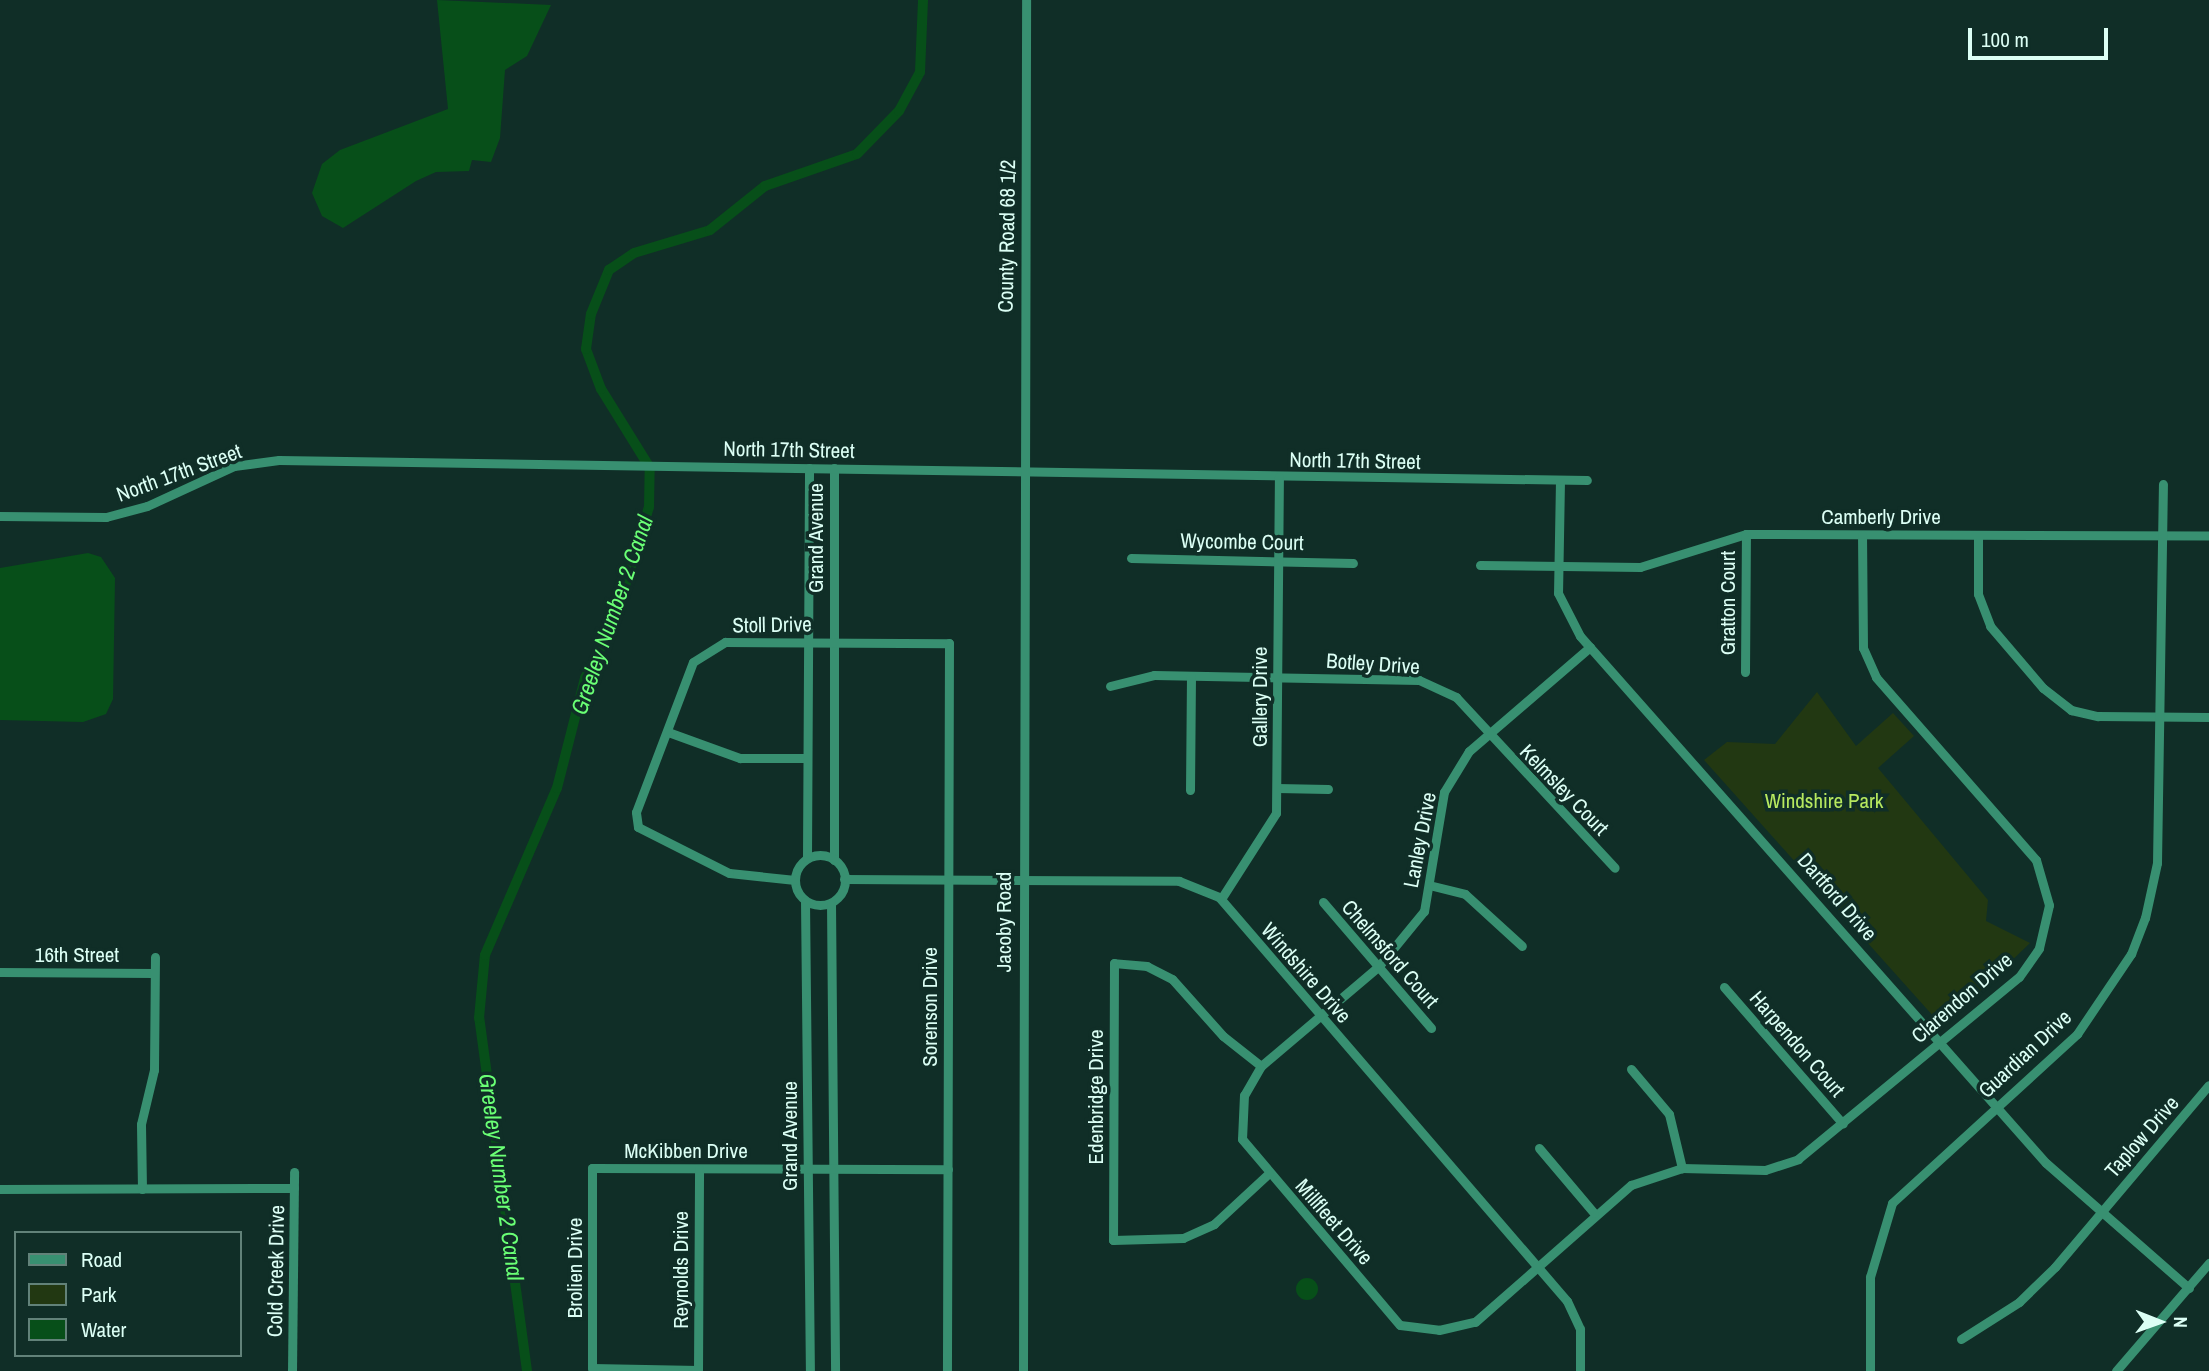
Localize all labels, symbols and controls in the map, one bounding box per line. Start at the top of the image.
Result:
scale bar [1971,14,2111,58]
text: 100 m [1981,25,2029,54]
street label: County Road 68 1/2 [993,159,1021,313]
street label: North 17th Street [723,436,855,464]
street label: North 17th Street [113,439,245,507]
street label: North 17th Street [1289,447,1421,475]
street label: Grand Avenue [803,483,829,593]
street label: Camberly Drive [1821,504,1941,530]
water label: Greeley Number 2 Canal [565,512,659,718]
street label: Wycombe Court [1180,528,1304,556]
street label: Gratton Court [1715,551,1741,655]
street label: Stoll Drive [732,612,812,638]
street label: Gallery Drive [1247,647,1273,747]
street label: Botley Drive [1325,648,1421,680]
street label: Kelmsley Court [1514,739,1614,841]
park label: Windshire Park [1765,788,1883,814]
street label: Lanley Drive [1398,790,1442,890]
street label: Dartford Drive [1792,848,1882,946]
street label: Jacoby Road [991,872,1017,972]
street label: Chelmsford Court [1336,895,1444,1013]
street label: Windshire Drive [1256,918,1356,1028]
street label: 16th Street [35,942,119,968]
street label: Sorenson Drive [917,947,943,1067]
street label: Clarendon Drive [1906,947,2018,1049]
street label: Harpendon Court [1744,986,1850,1102]
street label: Guardian Drive [1973,1005,2077,1103]
street label: Edenbridge Drive [1083,1030,1109,1164]
water label: Greeley Number 2 Canal [473,1072,529,1282]
street label: Grand Avenue [777,1081,803,1191]
street label: Taplow Drive [2100,1091,2184,1183]
street label: McKibben Drive [624,1138,748,1164]
street label: Millfleet Drive [1290,1174,1378,1270]
street label: Cold Creek Drive [262,1205,290,1337]
street label: Reynolds Drive [668,1211,694,1329]
street label: Brolien Drive [562,1218,588,1318]
legend [14,1231,242,1357]
text: Road [81,1245,122,1274]
text: Park [81,1280,116,1309]
north arrow [2125,1287,2195,1357]
text: Water [81,1315,126,1344]
text: N [2168,1317,2194,1328]

